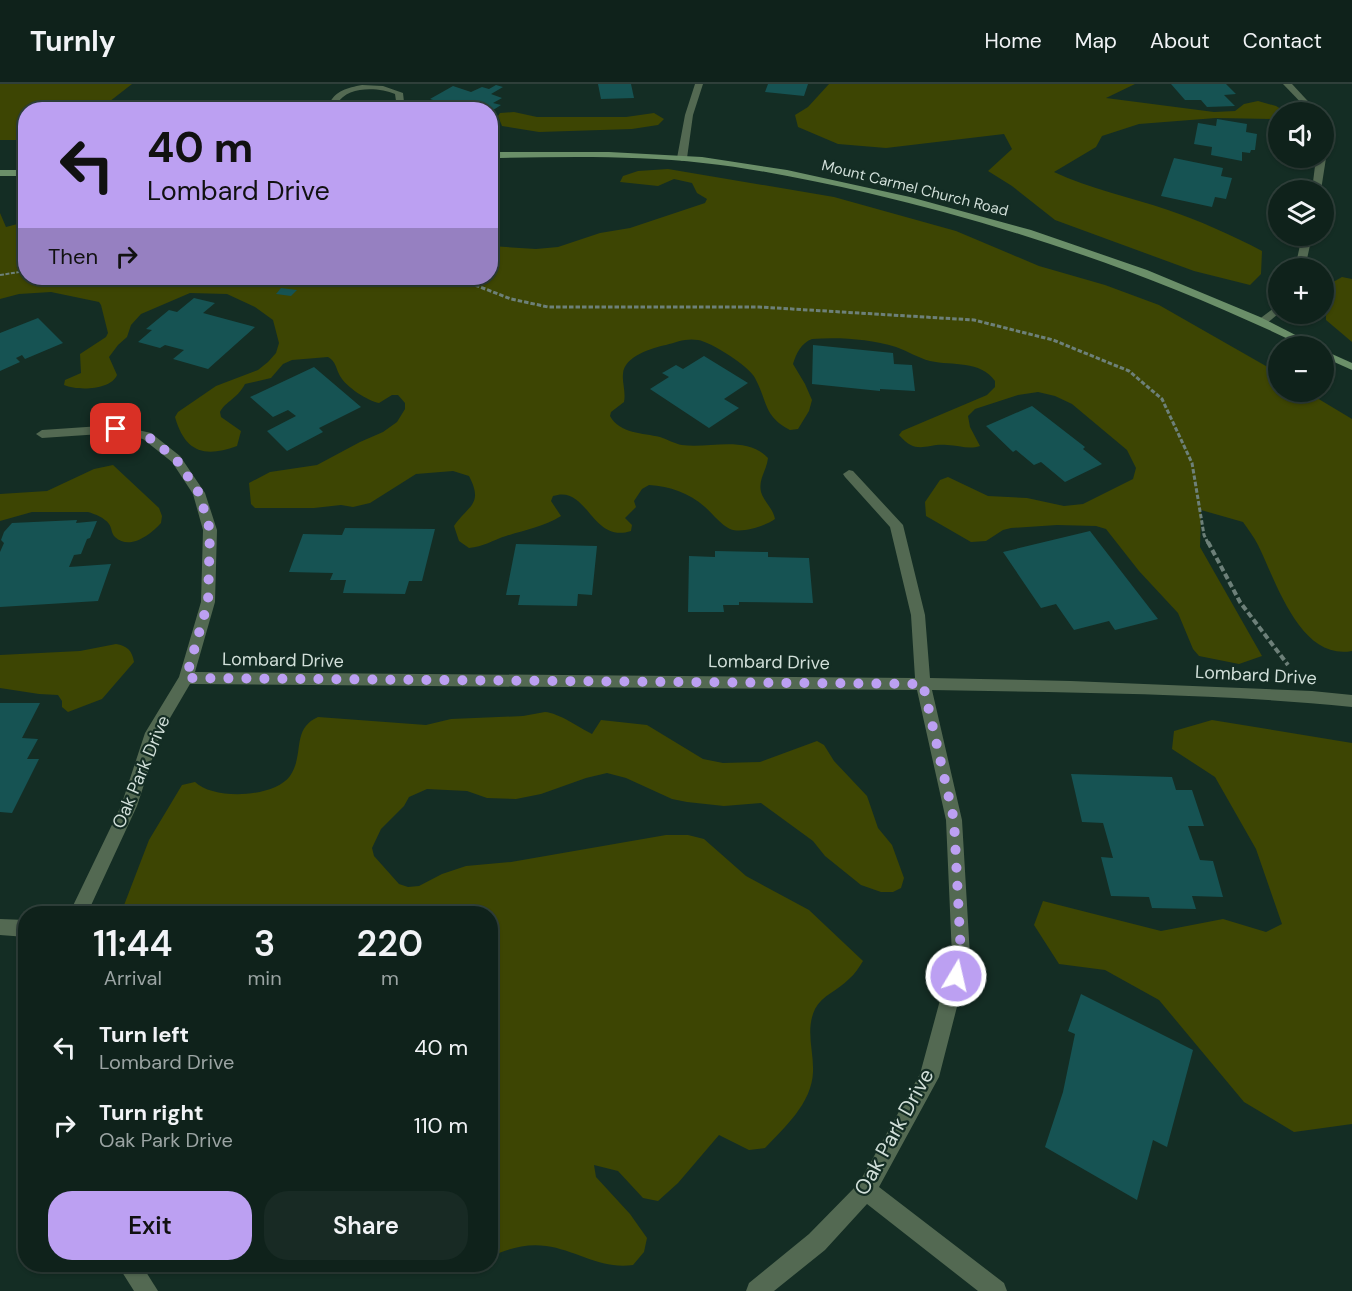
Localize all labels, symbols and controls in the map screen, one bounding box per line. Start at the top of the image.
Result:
text: Turnly [30,23,116,60]
text: Home [984,27,1042,55]
text: Map [1075,27,1117,55]
text: About [1150,27,1210,55]
text: Contact [1243,27,1322,55]
map controls [1268,102,1334,402]
button: sound [1268,102,1334,168]
text: 40 m [147,120,253,175]
icon: left [48,126,126,204]
street label: Mount Carmel Church Road [820,155,1010,221]
text: Lombard Drive [147,173,330,208]
button: layers [1268,180,1334,246]
icon: right [110,240,143,273]
text: Then [48,242,98,271]
button: + [1268,258,1334,324]
button: − [1268,336,1334,402]
pin [90,403,141,454]
icon: arrive [99,412,132,445]
street label: Lombard Drive [222,647,344,673]
street label: Lombard Drive [708,649,830,675]
street label: Lombard Drive [1195,660,1317,690]
street label: Oak Park Drive [106,712,176,832]
text: 11:44 [93,920,173,967]
text: 3 [254,920,275,967]
text: 220 [357,920,423,967]
position arrow [924,944,988,1008]
text: Arrival [104,965,162,991]
text: min [248,965,282,991]
text: m [381,965,399,991]
text: Turn left [99,1020,189,1049]
icon: left [48,1031,81,1064]
text: 40 m [414,1033,468,1062]
text: Lombard Drive [99,1049,234,1075]
street label: Oak Park Drive [848,1064,940,1200]
text: Turn right [99,1098,204,1127]
icon: right [48,1109,81,1142]
text: 110 m [414,1111,468,1140]
text: Oak Park Drive [99,1127,233,1153]
button: Exit [48,1191,252,1260]
button: Share [264,1191,468,1260]

